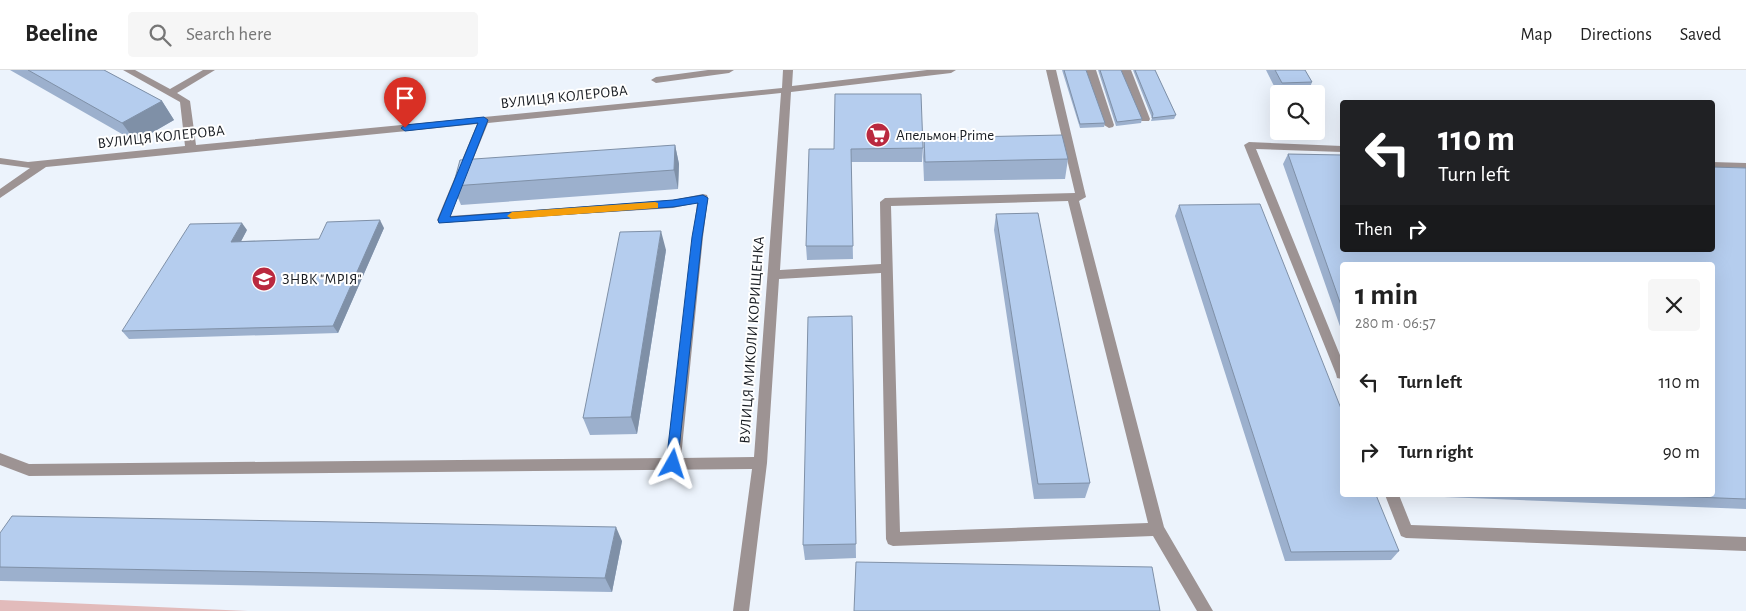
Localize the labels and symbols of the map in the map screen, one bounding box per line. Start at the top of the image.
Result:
pin [384,77,426,128]
street label: ВУЛИЦЯ КОЛЕРОВА [500,83,629,111]
supermarket icon: Апельмон Prime [865,122,891,148]
street label: ВУЛИЦЯ КОЛЕРОВА [97,123,226,151]
place label: Апельмон Prime [896,128,994,143]
street label: ВУЛИЦЯ МИКОЛИ КОРИЩЕНКА [737,236,767,444]
school or university icon: ЗНВК "МРІЯ" [251,266,277,292]
place label: ЗНВК "МРІЯ" [282,272,362,287]
position arrow [646,437,698,489]

